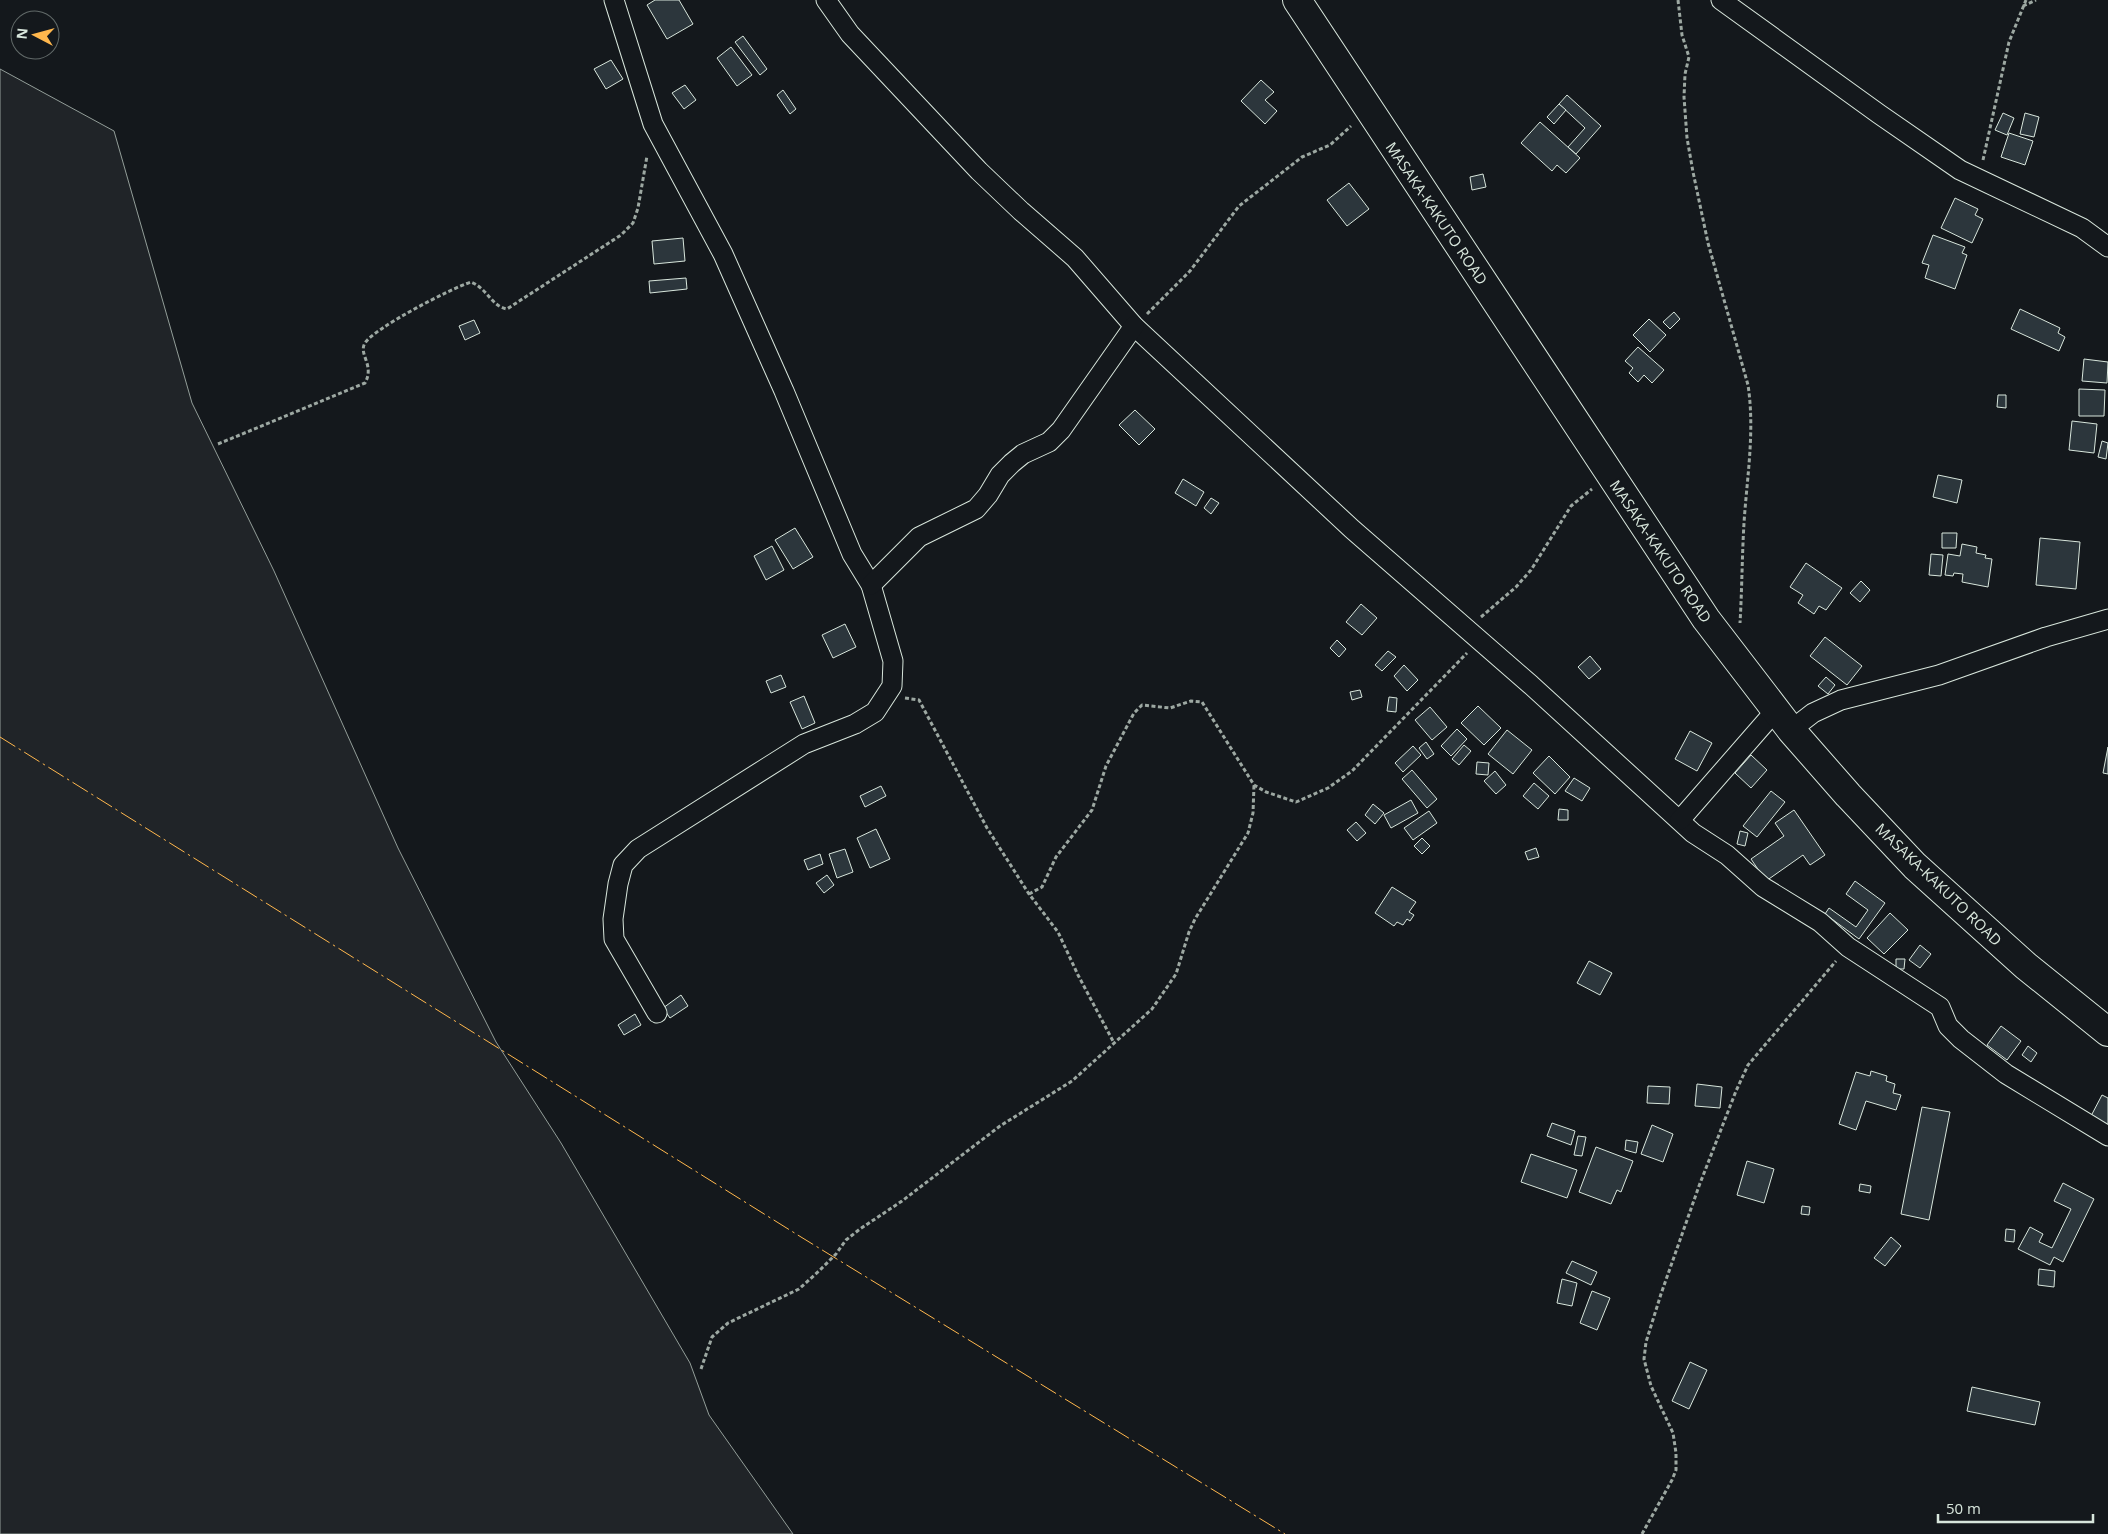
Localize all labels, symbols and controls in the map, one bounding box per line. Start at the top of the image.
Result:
north arrow [10,10,60,60]
text: N [12,27,32,40]
street label: MASAKA-KAKUTO ROAD [1382,138,1492,288]
street label: MASAKA-KAKUTO ROAD [1606,476,1716,626]
street label: MASAKA-KAKUTO ROAD [1872,818,2006,950]
scale bar [1938,1492,2093,1524]
text: 50 m [1946,1498,1981,1518]

